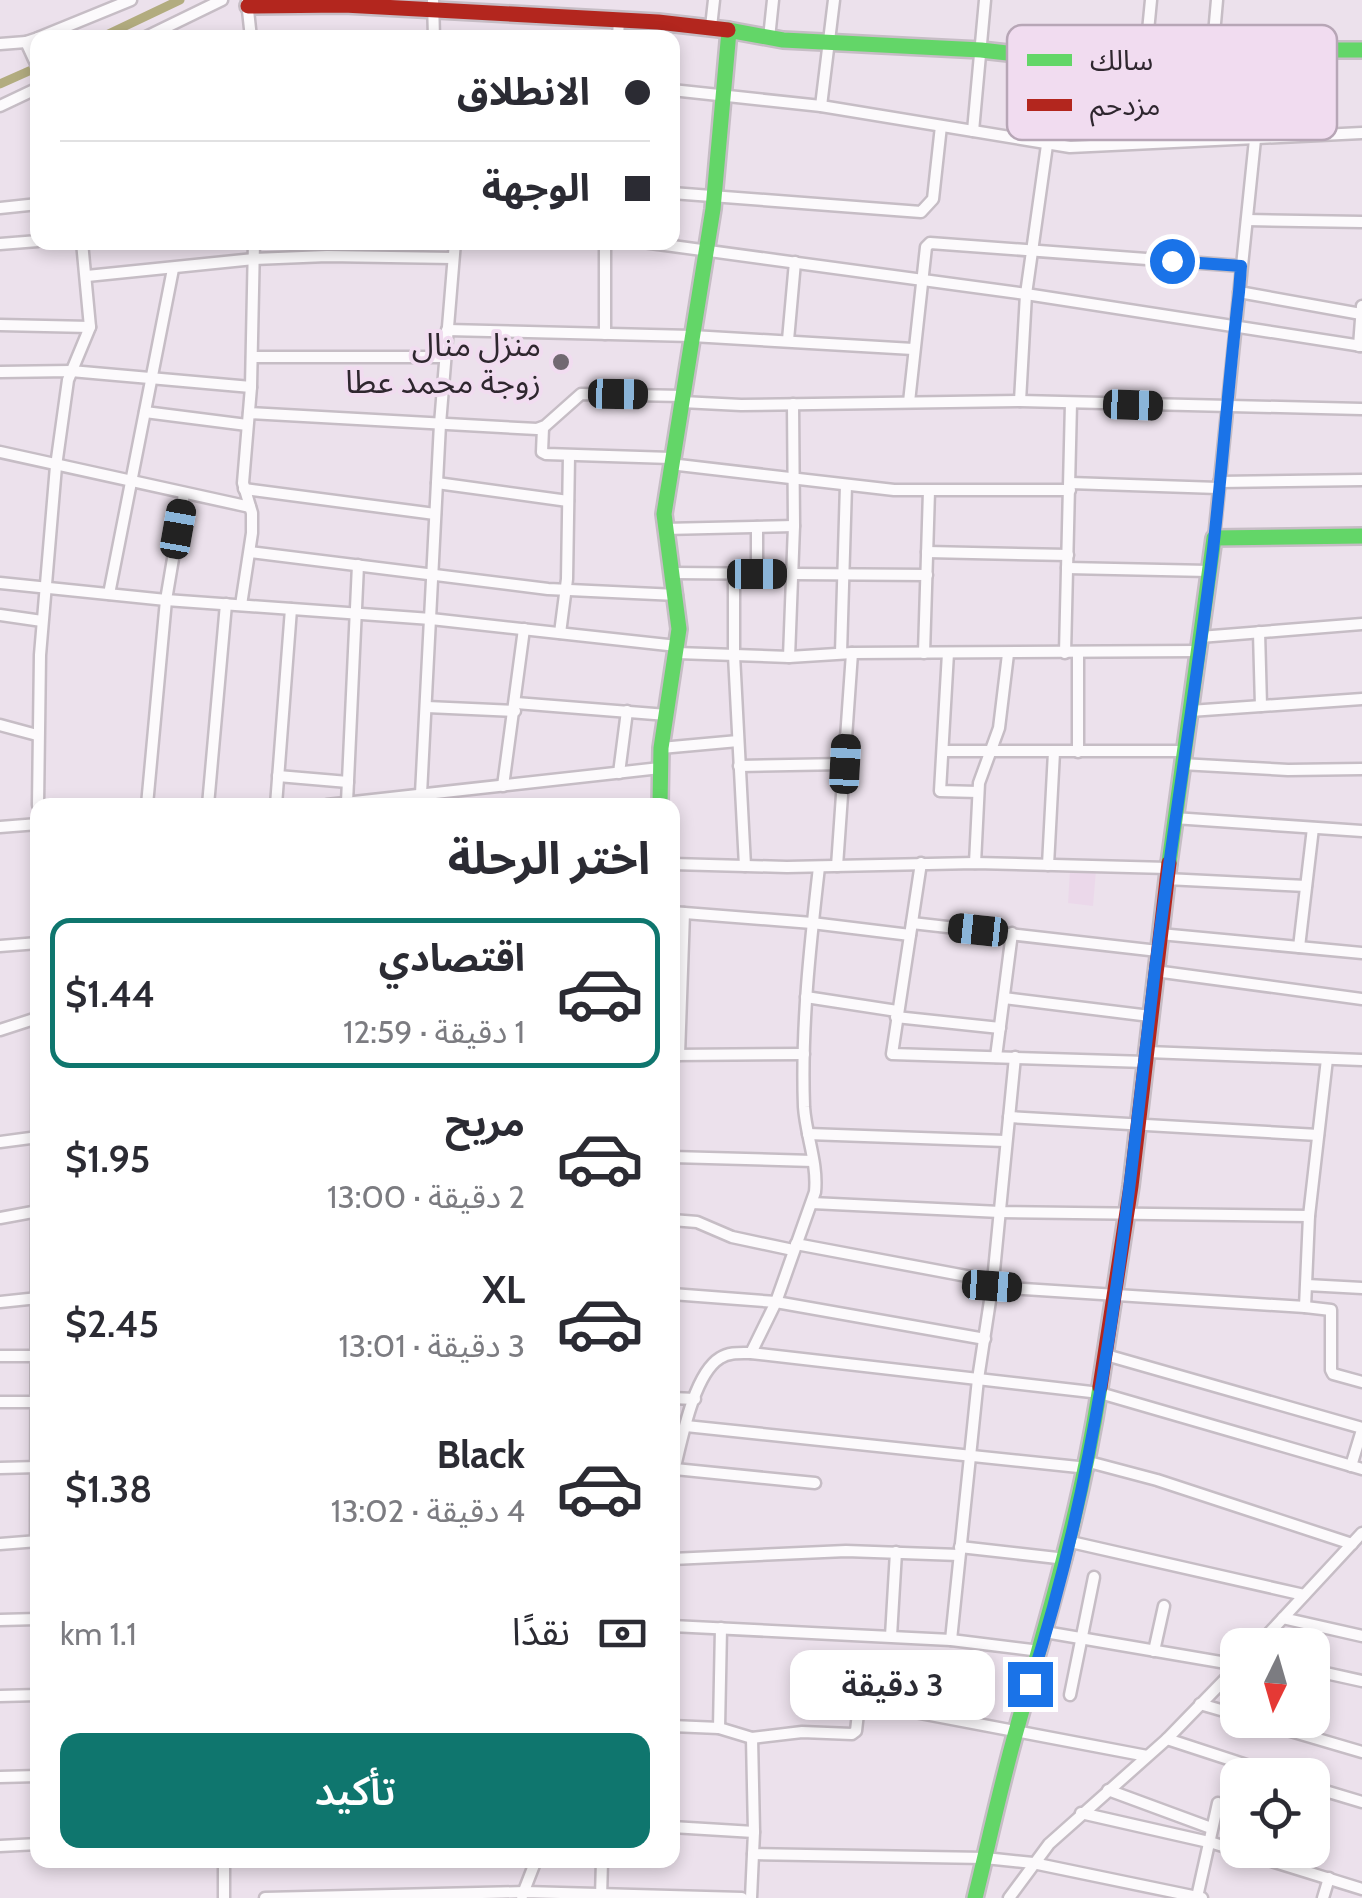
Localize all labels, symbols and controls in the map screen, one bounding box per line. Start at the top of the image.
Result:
legend [1007,25,1337,140]
text: سالك [1090,43,1153,77]
text: الانطلاق [457,68,590,115]
text: مزدحم [1090,88,1161,127]
text: الوجهة [482,164,590,211]
route start [1150,239,1195,284]
place label: منزل منال زوجة محمد عطا [345,325,541,401]
marker: منزل منال زوجة محمد عطا [550,351,572,373]
car [588,378,648,410]
car [1102,389,1164,421]
car [158,497,198,561]
car [727,559,787,589]
car [828,733,862,795]
text: اختر الرحلة [448,831,650,885]
car [947,912,1009,948]
text: اقتصادي [379,934,525,981]
icon: car [555,948,645,1038]
text: $1.44 [65,970,155,1017]
text: 1 دقيقة · 12:59 [343,1012,525,1051]
text: مريح [445,1099,525,1146]
icon: car [555,1113,645,1203]
text: $1.95 [65,1135,150,1182]
text: 2 دقيقة · 13:00 [327,1177,525,1216]
text: XL [482,1266,525,1313]
car [961,1269,1023,1303]
icon: car [555,1278,645,1368]
text: $2.45 [65,1300,159,1347]
text: 3 دقيقة · 13:01 [338,1326,525,1365]
text: Black [437,1431,525,1478]
icon: car [555,1443,645,1533]
text: $1.38 [65,1465,152,1512]
text: 4 دقيقة · 13:02 [331,1491,525,1530]
icon: cash [595,1606,650,1661]
text: نقدًا [512,1608,570,1655]
text: 1.1 km [60,1614,137,1653]
north arrow [1220,1628,1330,1738]
map controls [1220,1628,1330,1868]
callout: 3 دقيقة [790,1649,995,1719]
route end [1008,1662,1053,1707]
text: 3 دقيقة [841,1665,944,1704]
button: تأكيد [60,1733,650,1848]
button: locate [1220,1758,1330,1868]

